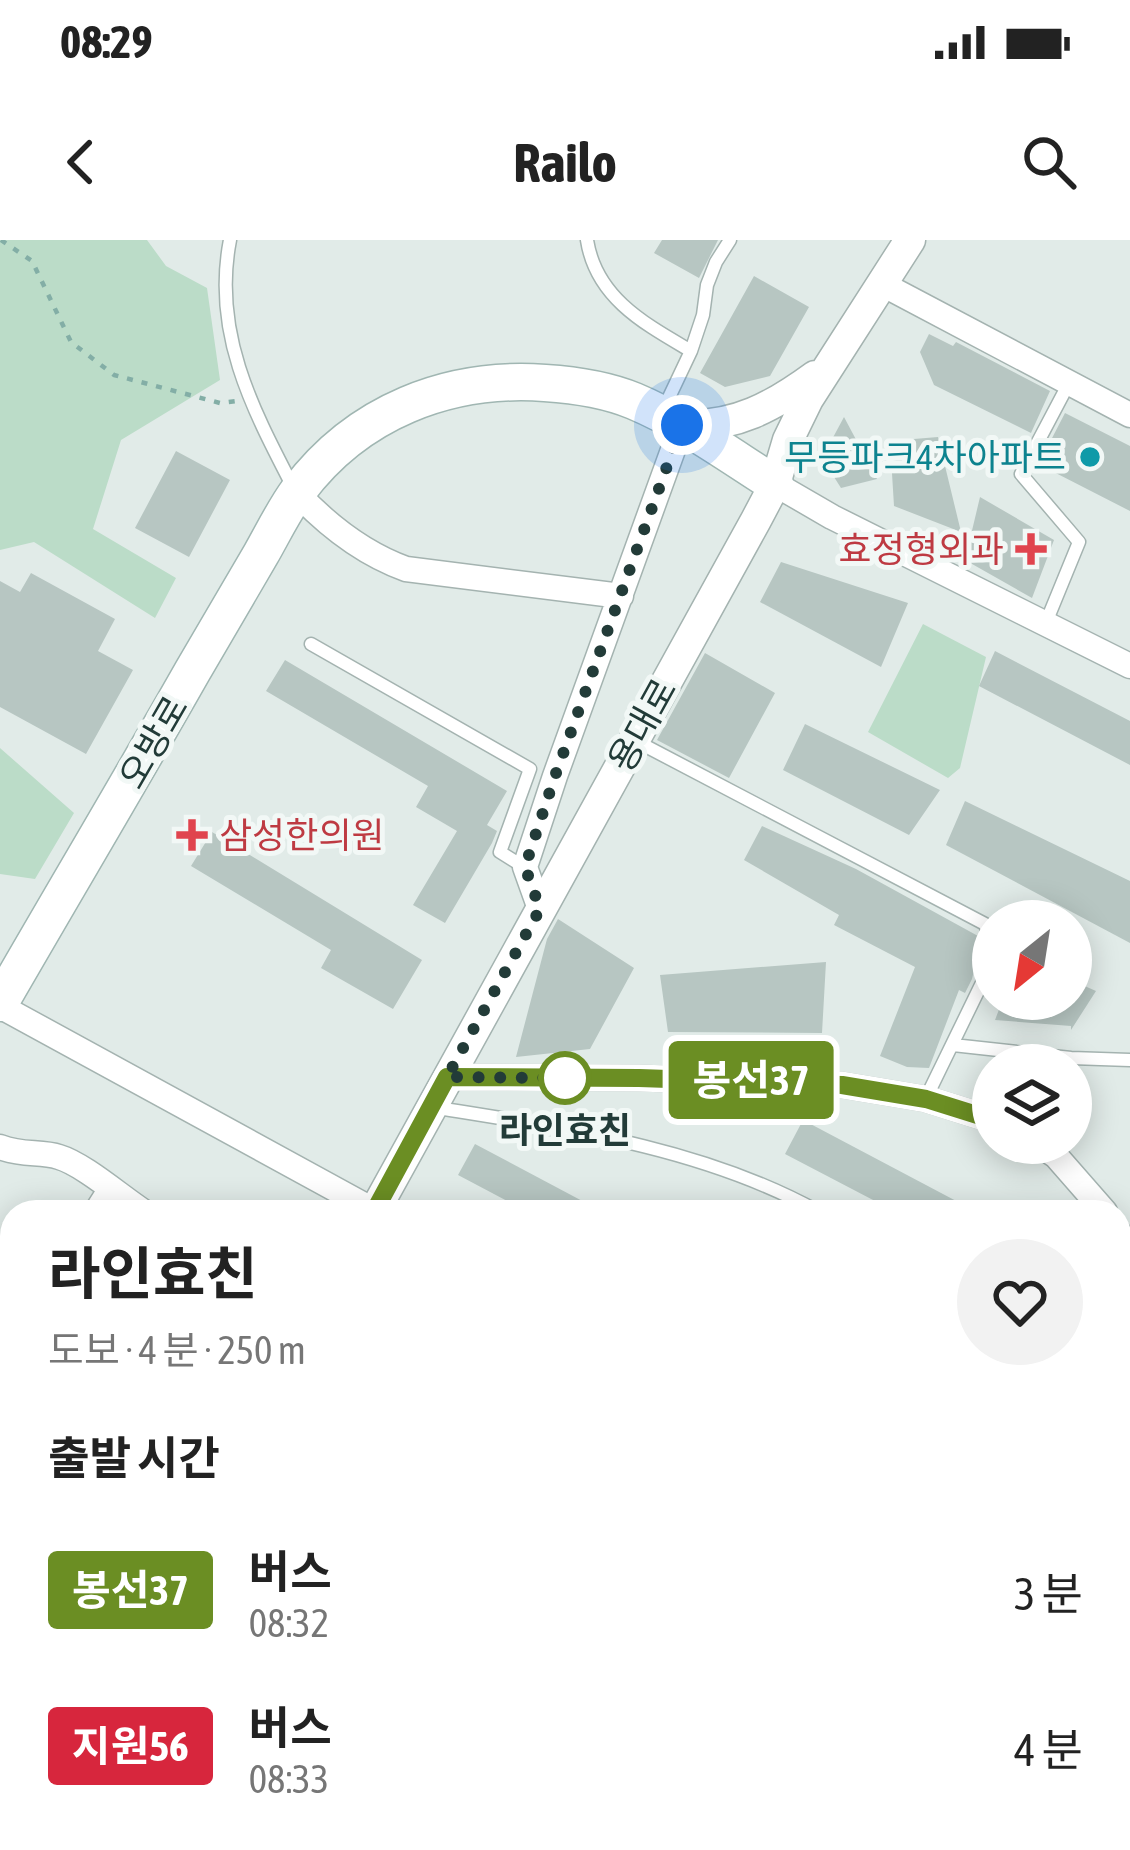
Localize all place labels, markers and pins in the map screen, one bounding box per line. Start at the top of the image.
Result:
place label: 무등파크4차아파트 [784,436,1066,478]
marker: 무등파크4차아파트 [1077,444,1103,470]
place label: 효정형외과 [838,528,1004,570]
marker: 효정형외과 [1015,533,1047,565]
place label: 삼성한의원 [219,814,385,856]
marker: 삼성한의원 [176,819,208,851]
marker: 라인효친 [540,1053,590,1103]
place label: 라인효친 [499,1109,631,1151]

